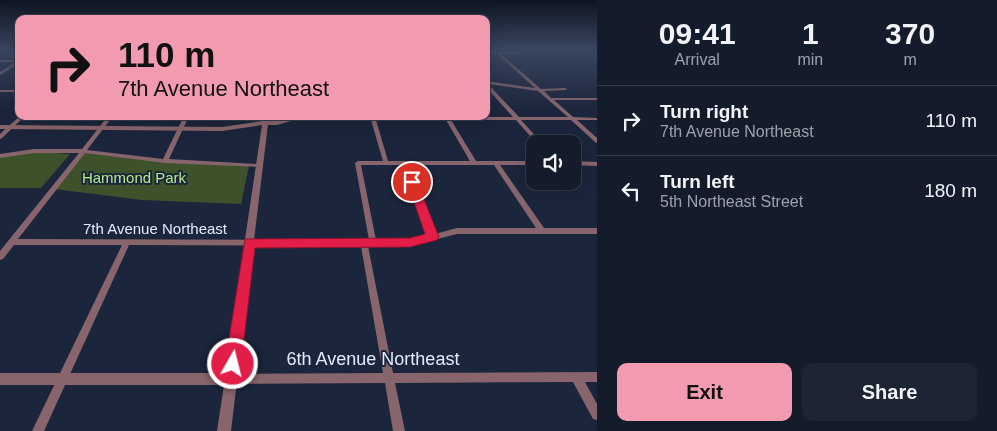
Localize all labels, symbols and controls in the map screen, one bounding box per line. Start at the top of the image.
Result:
text: 09:41 [659,17,736,50]
text: 1 [802,17,819,50]
text: 370 [885,17,935,50]
icon: right [35,35,100,100]
text: 110 m [118,35,215,74]
text: Arrival [675,51,720,68]
text: min [797,51,823,68]
text: m [903,51,917,68]
text: 7th Avenue Northeast [118,76,329,101]
text: Turn right [660,101,748,122]
icon: right [617,107,645,135]
text: 110 m [926,110,977,131]
text: 7th Avenue Northeast [660,123,814,140]
map controls [526,135,581,190]
button: sound [526,135,581,190]
pin [391,161,433,203]
icon: arrive [398,168,426,196]
park label: Hammond Park [82,169,187,186]
text: Turn left [660,171,735,192]
icon: left [617,177,645,205]
text: 180 m [924,180,977,201]
text: 5th Northeast Street [660,193,803,210]
street label: 7th Avenue Northeast [83,220,228,237]
position arrow [206,337,258,389]
street label: 6th Avenue Northeast [287,349,459,369]
button: Exit [617,363,792,421]
button: Share [802,363,977,421]

